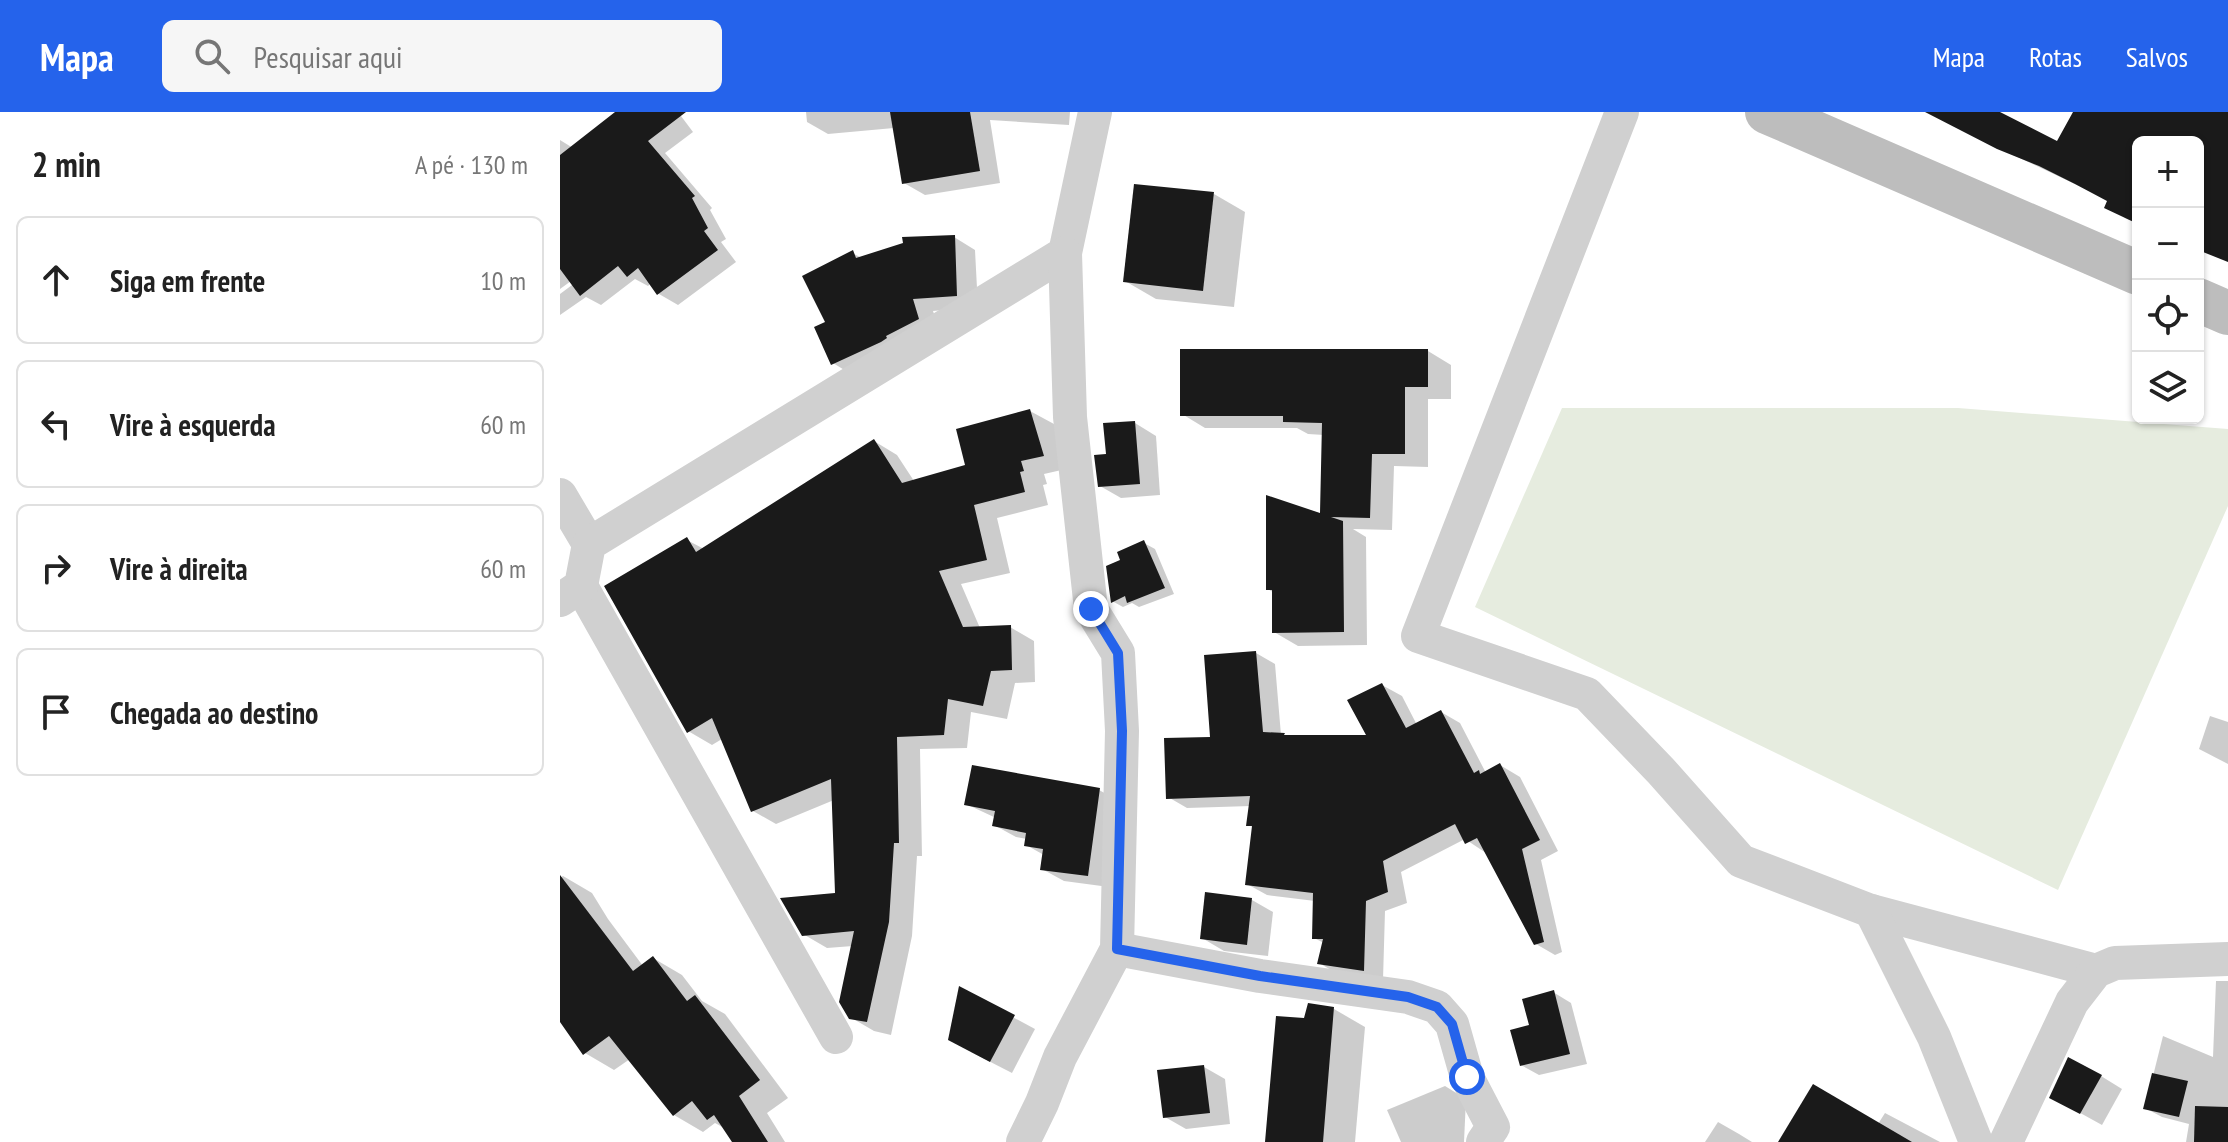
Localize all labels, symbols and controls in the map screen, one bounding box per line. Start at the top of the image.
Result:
search box [162,20,722,92]
text: Mapa [40,32,114,81]
icon: search [190,34,234,78]
text: Pesquisar aqui [254,37,403,76]
text: Mapa [1933,38,1985,75]
text: Rotas [2029,38,2082,75]
text: Salvos [2126,38,2188,75]
map controls [2132,136,2204,424]
button: + [2132,136,2204,208]
text: 2 min [32,142,101,186]
text: A pé · 130 m [415,148,528,181]
button: − [2132,208,2204,280]
icon: ahead [34,258,78,302]
text: Siga em frente [110,261,265,300]
text: 10 m [480,264,526,297]
button: locate [2132,280,2204,352]
button: layers [2132,352,2204,424]
icon: left [34,402,78,446]
text: Vire à esquerda [110,405,276,444]
text: 60 m [480,408,526,441]
icon: right [34,546,78,590]
text: Vire à direita [110,549,248,588]
text: 60 m [480,552,526,585]
route end [1073,591,1109,627]
icon: arrive [34,690,78,734]
text: Chegada ao destino [110,693,318,732]
route start [1449,1059,1485,1095]

